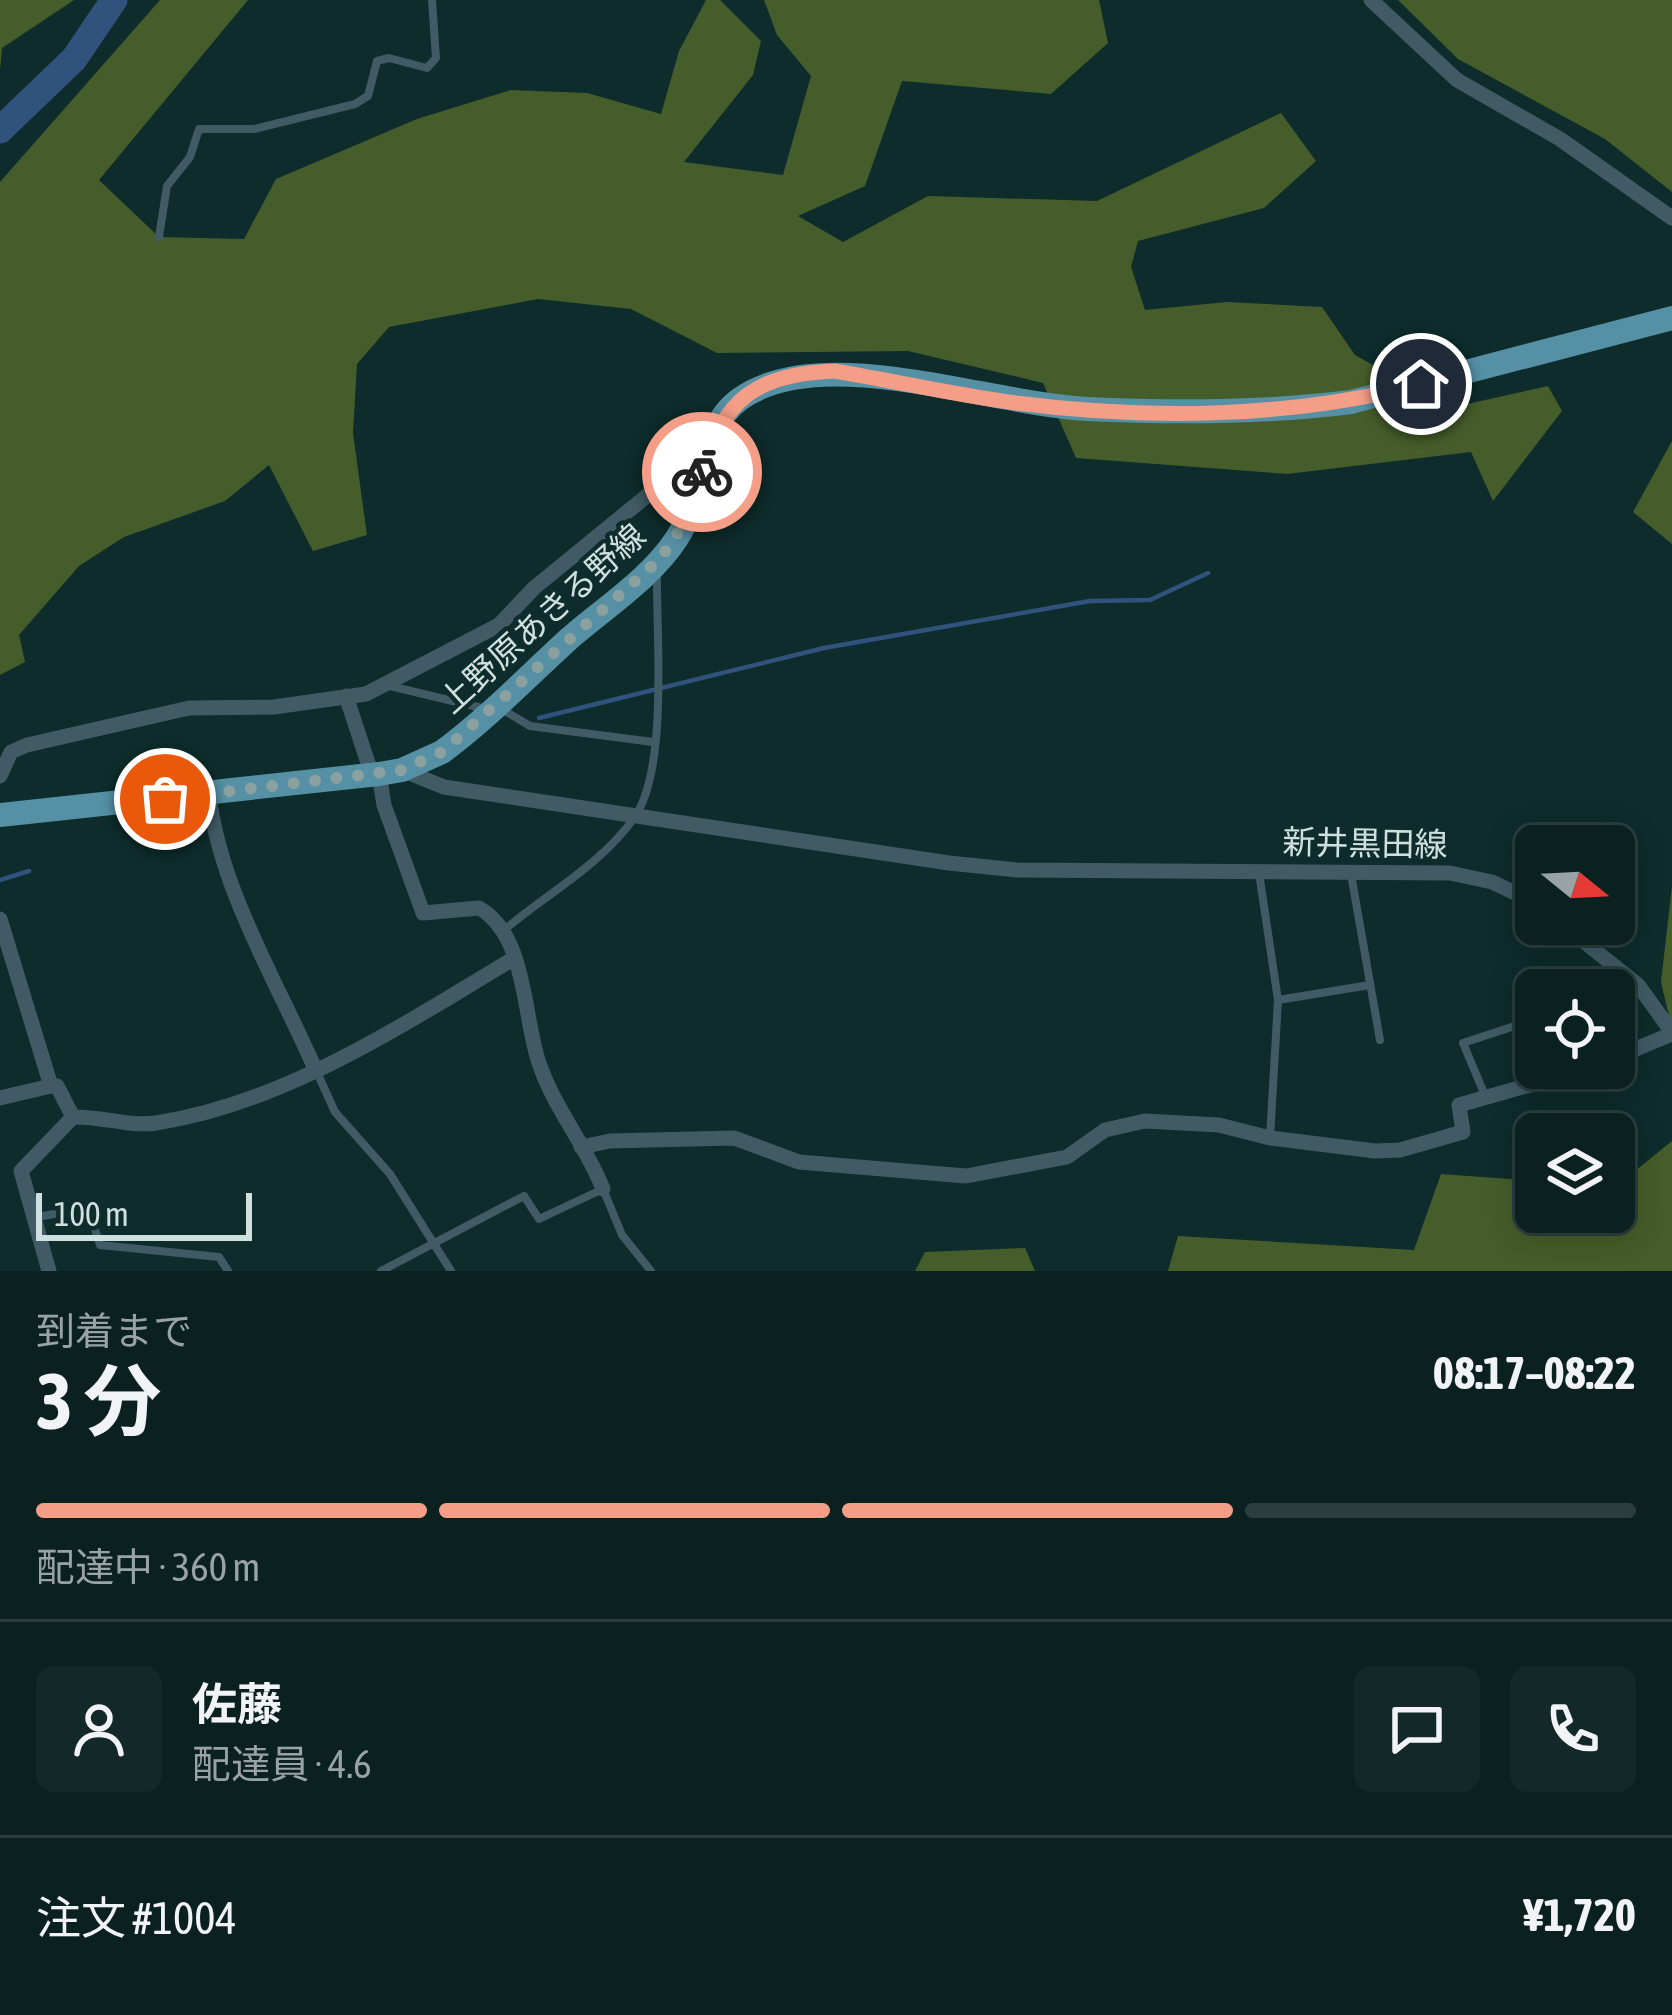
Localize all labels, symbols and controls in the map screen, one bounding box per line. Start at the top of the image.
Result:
pin [1370,333,1472,435]
icon: home [1388,351,1454,417]
courier [642,412,762,532]
icon: bike [669,439,735,505]
street label: 上野原あきる野線 [431,516,653,720]
pin [114,748,216,850]
icon: bag [132,766,198,832]
street label: 新井黒田線 [1282,823,1448,863]
north arrow [1515,825,1635,945]
map controls [1515,825,1635,1233]
button: locate [1515,969,1635,1089]
button: layers [1515,1113,1635,1233]
scale bar [36,1187,252,1240]
text: 100 m [54,1195,129,1233]
text: 到着まで [36,1309,192,1353]
text: 08:17–08:22 [1433,1347,1636,1399]
text: 3 分 [36,1356,161,1446]
text: 配達中 · 360 m [36,1545,260,1589]
button: person [36,1666,162,1792]
button: chat [1354,1666,1480,1792]
button: phone [1510,1666,1636,1792]
text: 佐藤 [192,1678,282,1730]
text: 配達員 · 4.6 [192,1742,372,1786]
text: ¥1,720 [1523,1889,1636,1941]
text: 注文 #1004 [36,1892,237,1944]

